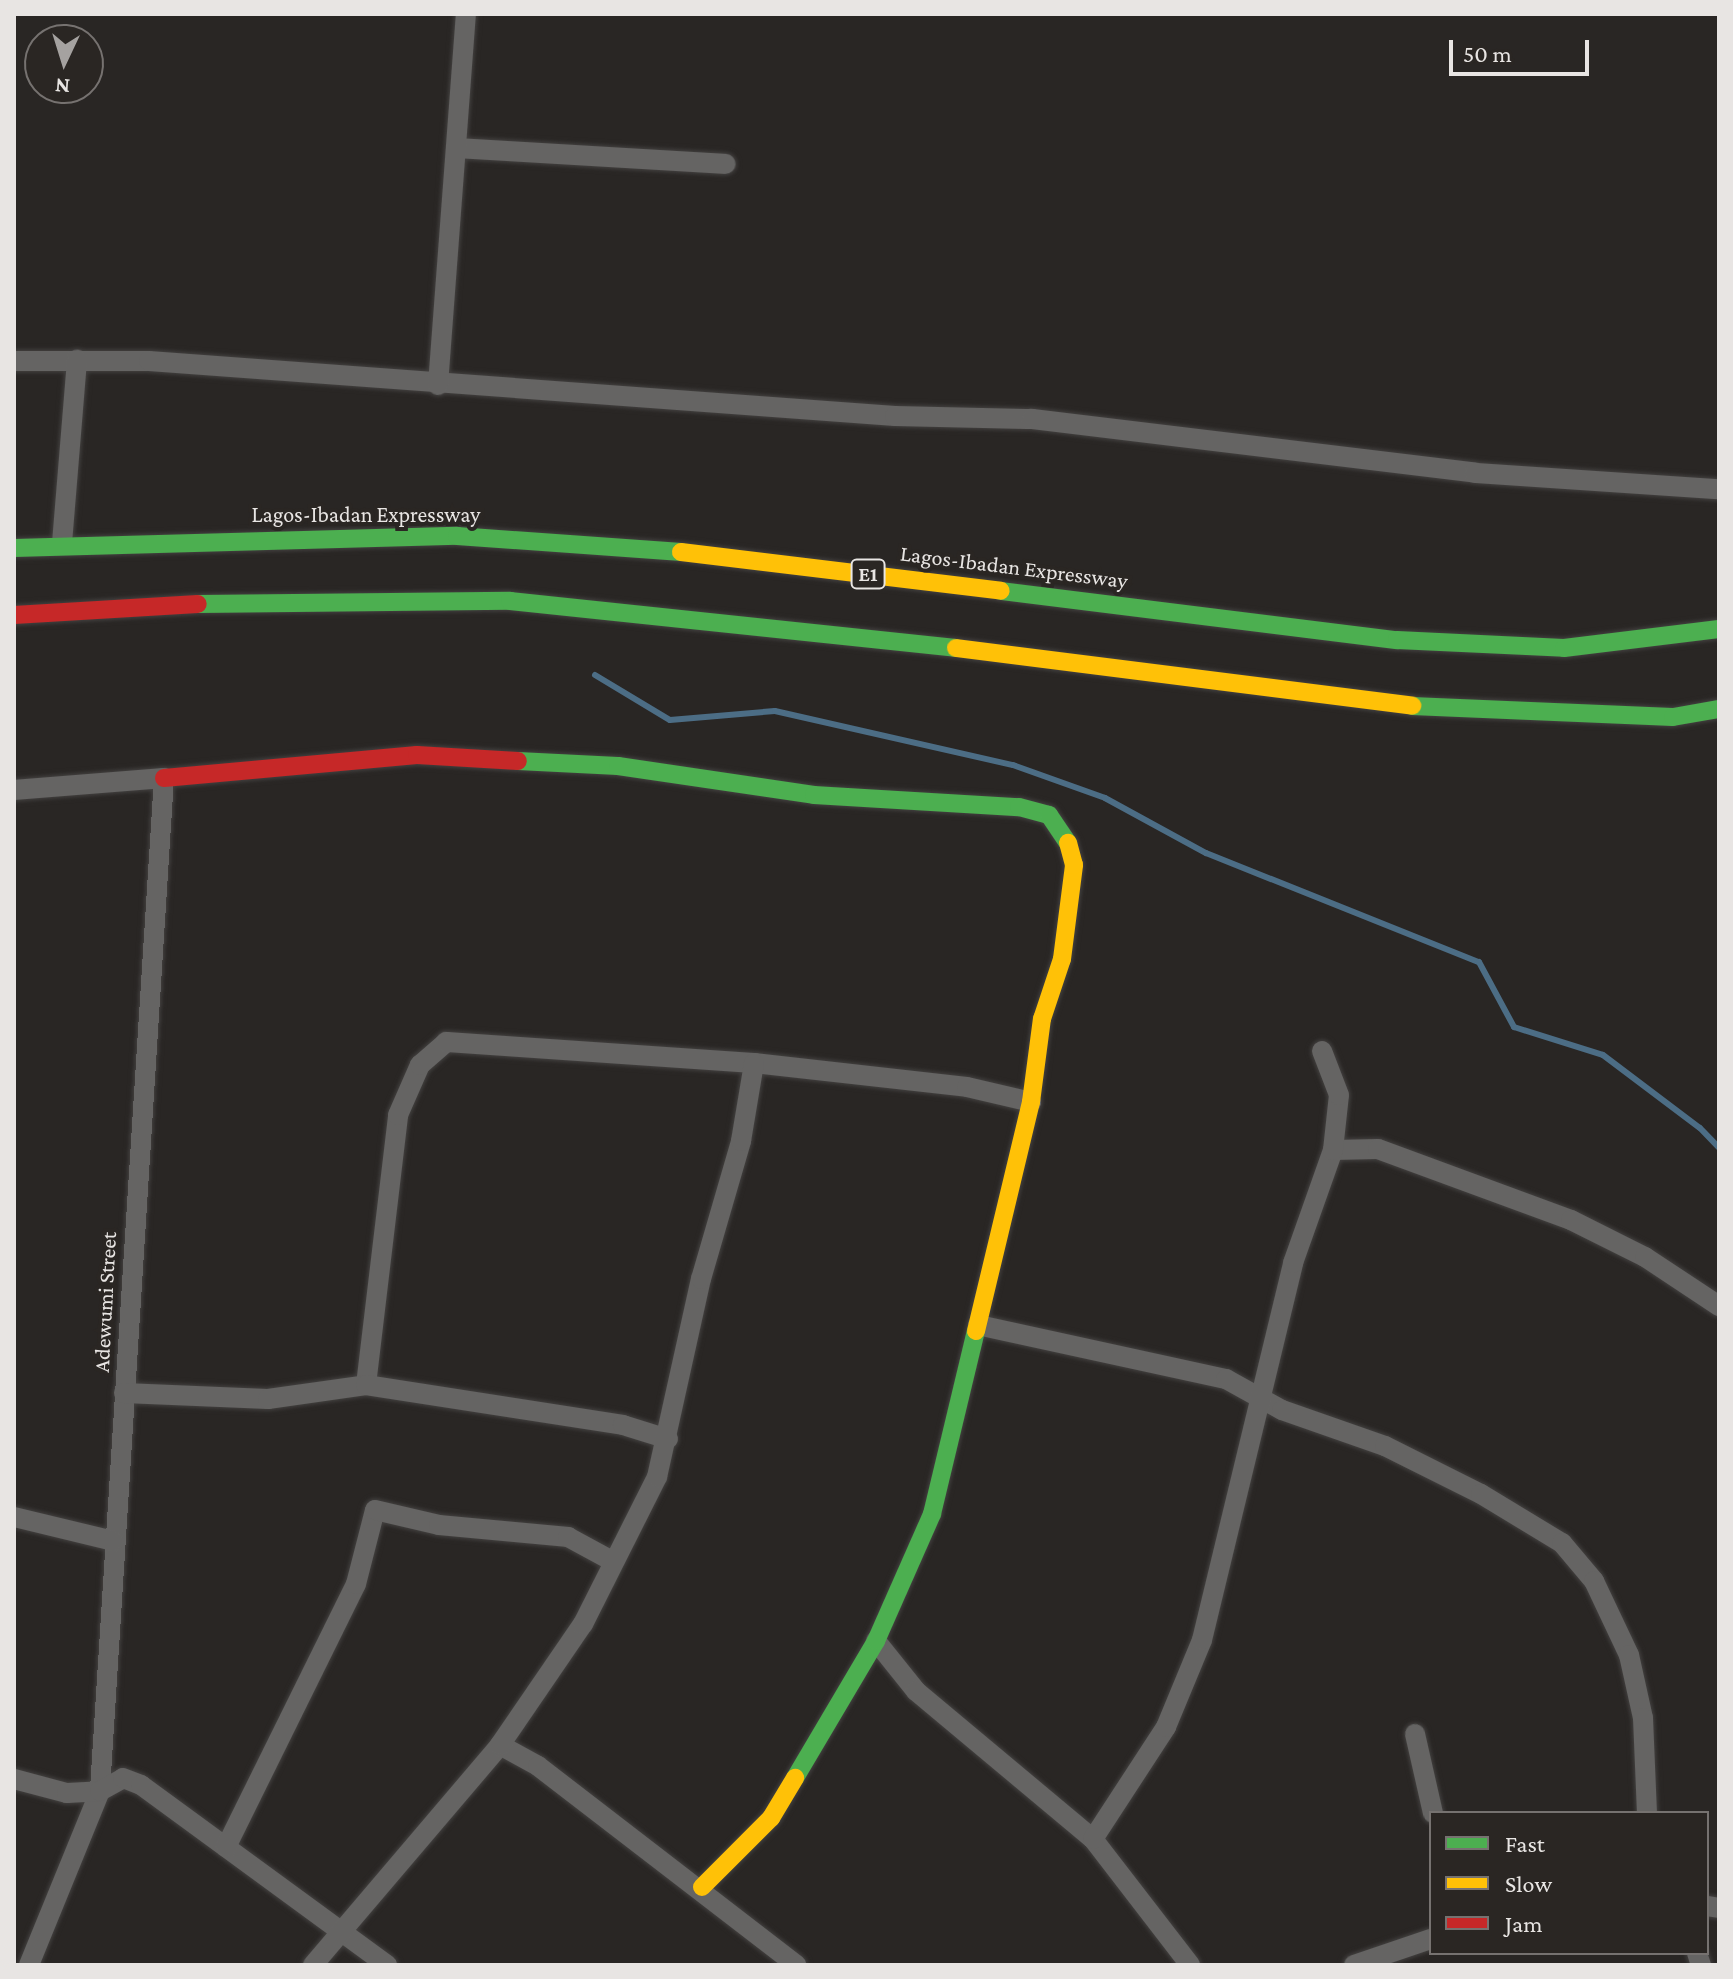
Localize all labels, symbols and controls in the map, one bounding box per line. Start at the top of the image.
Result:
north arrow [24,24,104,104]
scale bar [1453,24,1593,74]
text: 50 m [1463,40,1512,67]
text: N [54,73,71,99]
street label: Lagos-Ibadan Expressway [252,502,480,528]
street label: Lagos-Ibadan Expressway [899,540,1129,594]
road number: E1 [850,558,886,590]
street label: Adewumi Street [88,1231,122,1373]
legend [1429,1811,1709,1955]
text: Fast [1505,1830,1545,1857]
text: Slow [1505,1870,1552,1897]
text: Jam [1505,1910,1543,1937]

